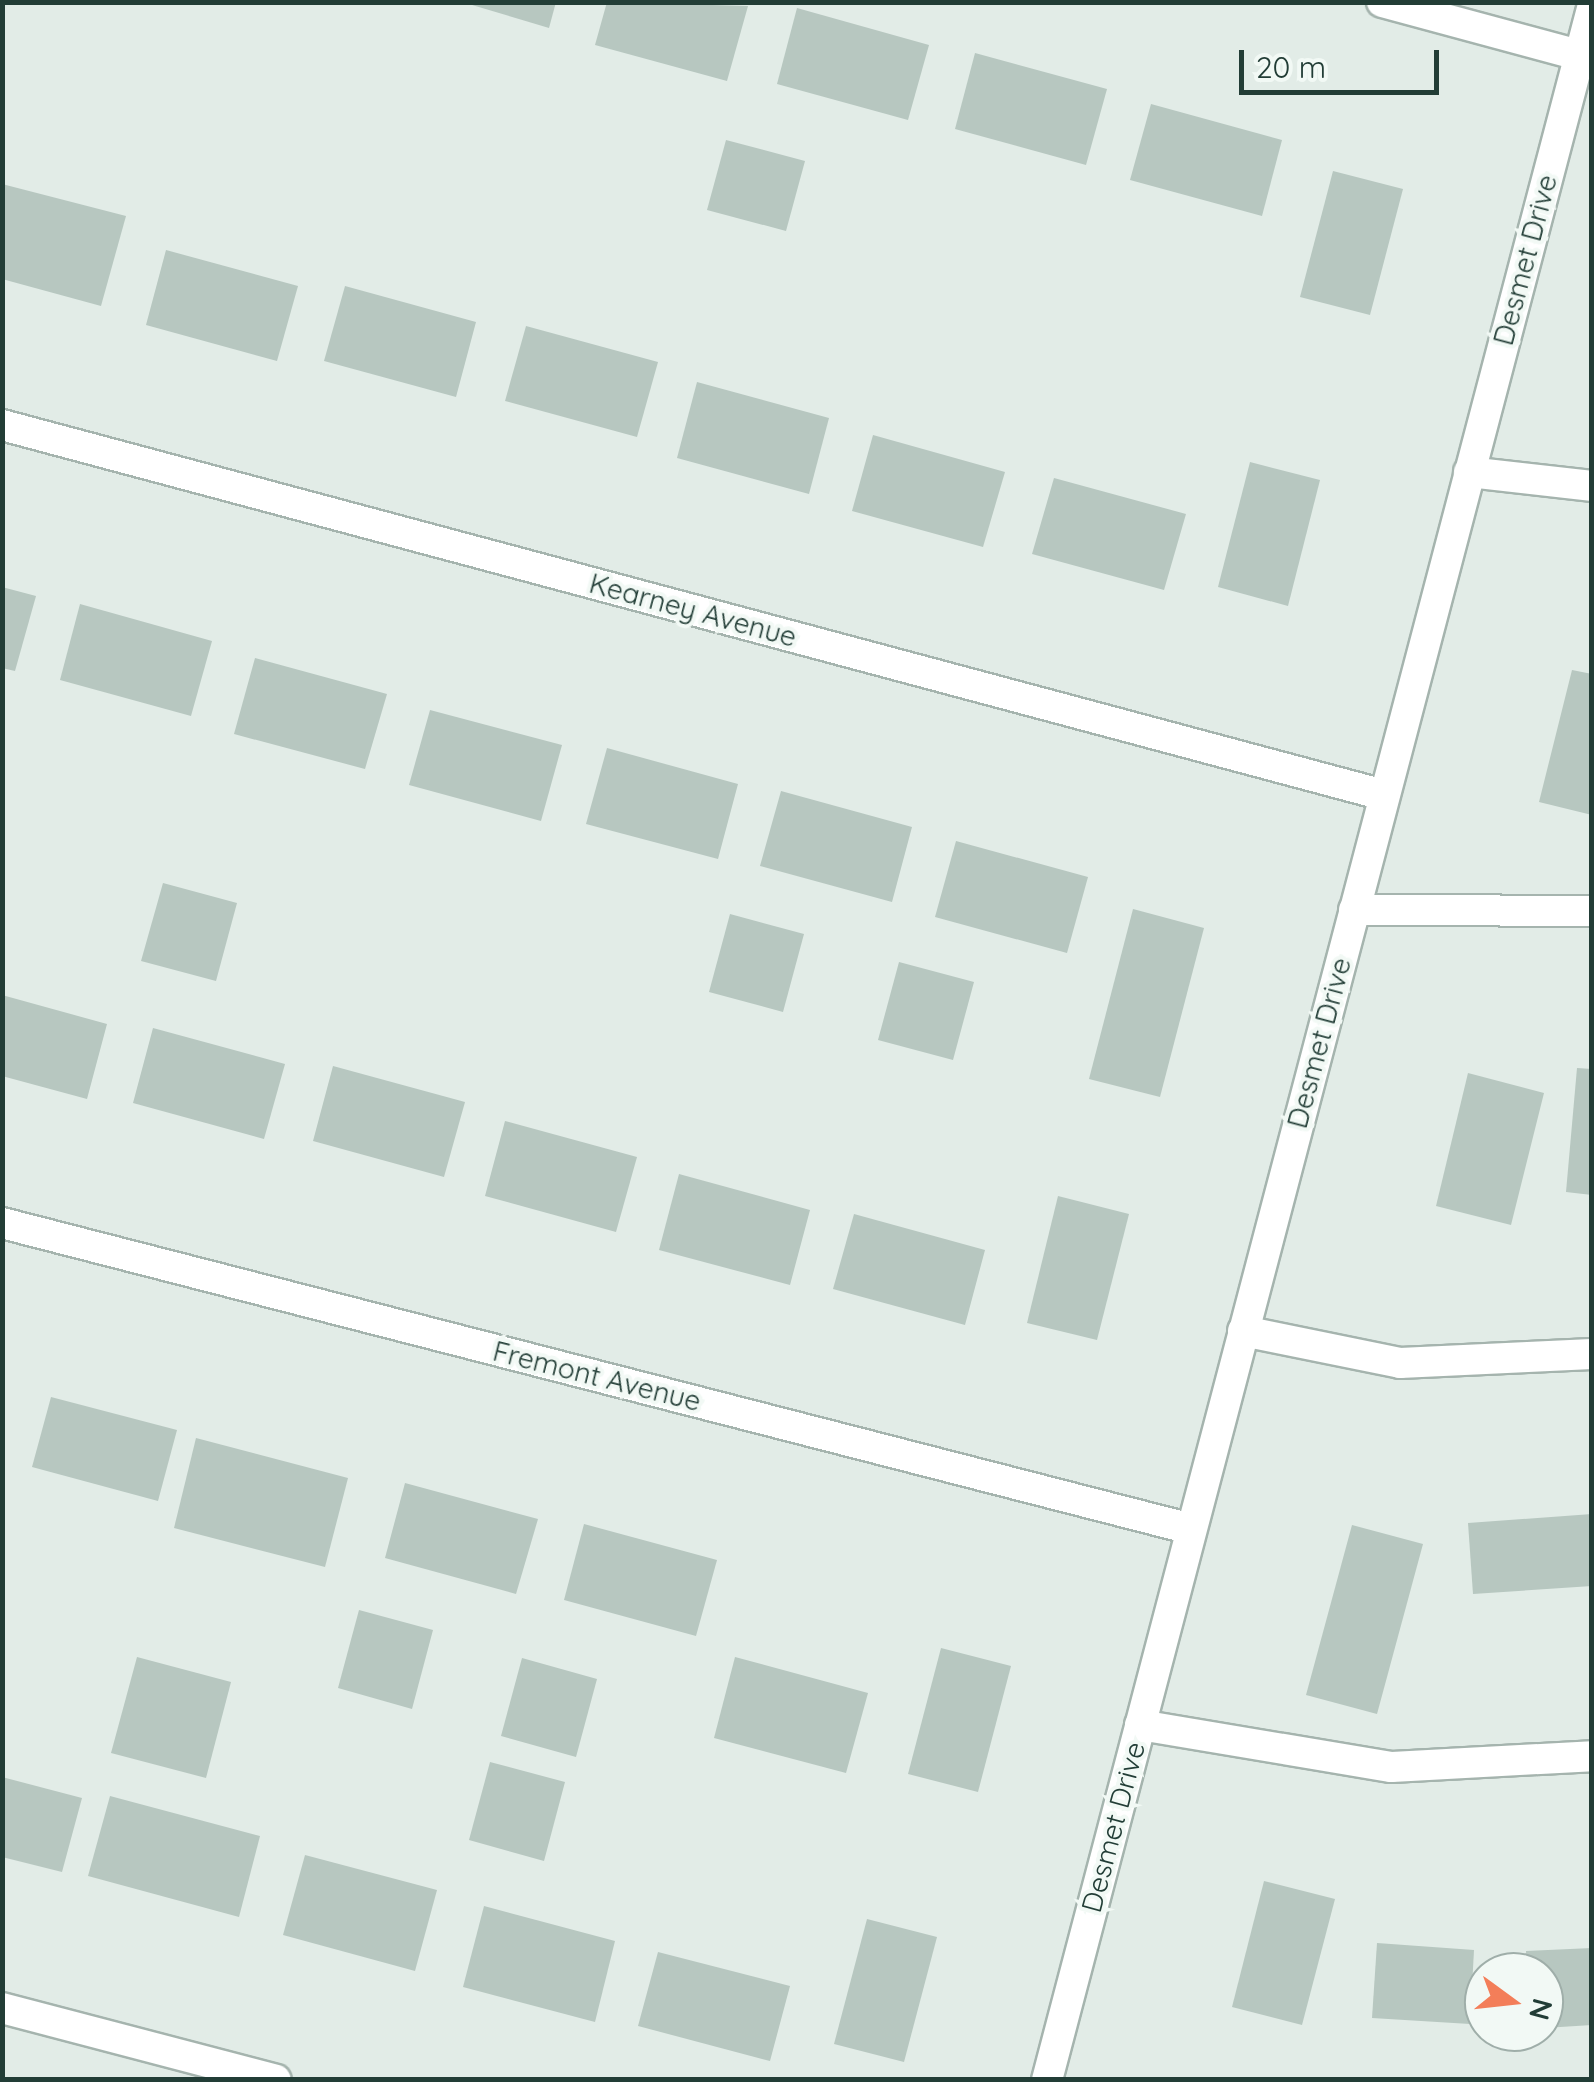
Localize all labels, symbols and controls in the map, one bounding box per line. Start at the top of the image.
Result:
scale bar [1244,30,1444,92]
text: 20 m [1256,48,1326,86]
street label: Desmet Drive [1486,171,1564,349]
street label: Kearney Avenue [586,566,800,654]
street label: Desmet Drive [1280,954,1358,1132]
street label: Fremont Avenue [490,1334,704,1418]
street label: Desmet Drive [1074,1738,1152,1916]
north arrow [1464,1952,1564,2052]
text: N [1522,1995,1561,2024]

